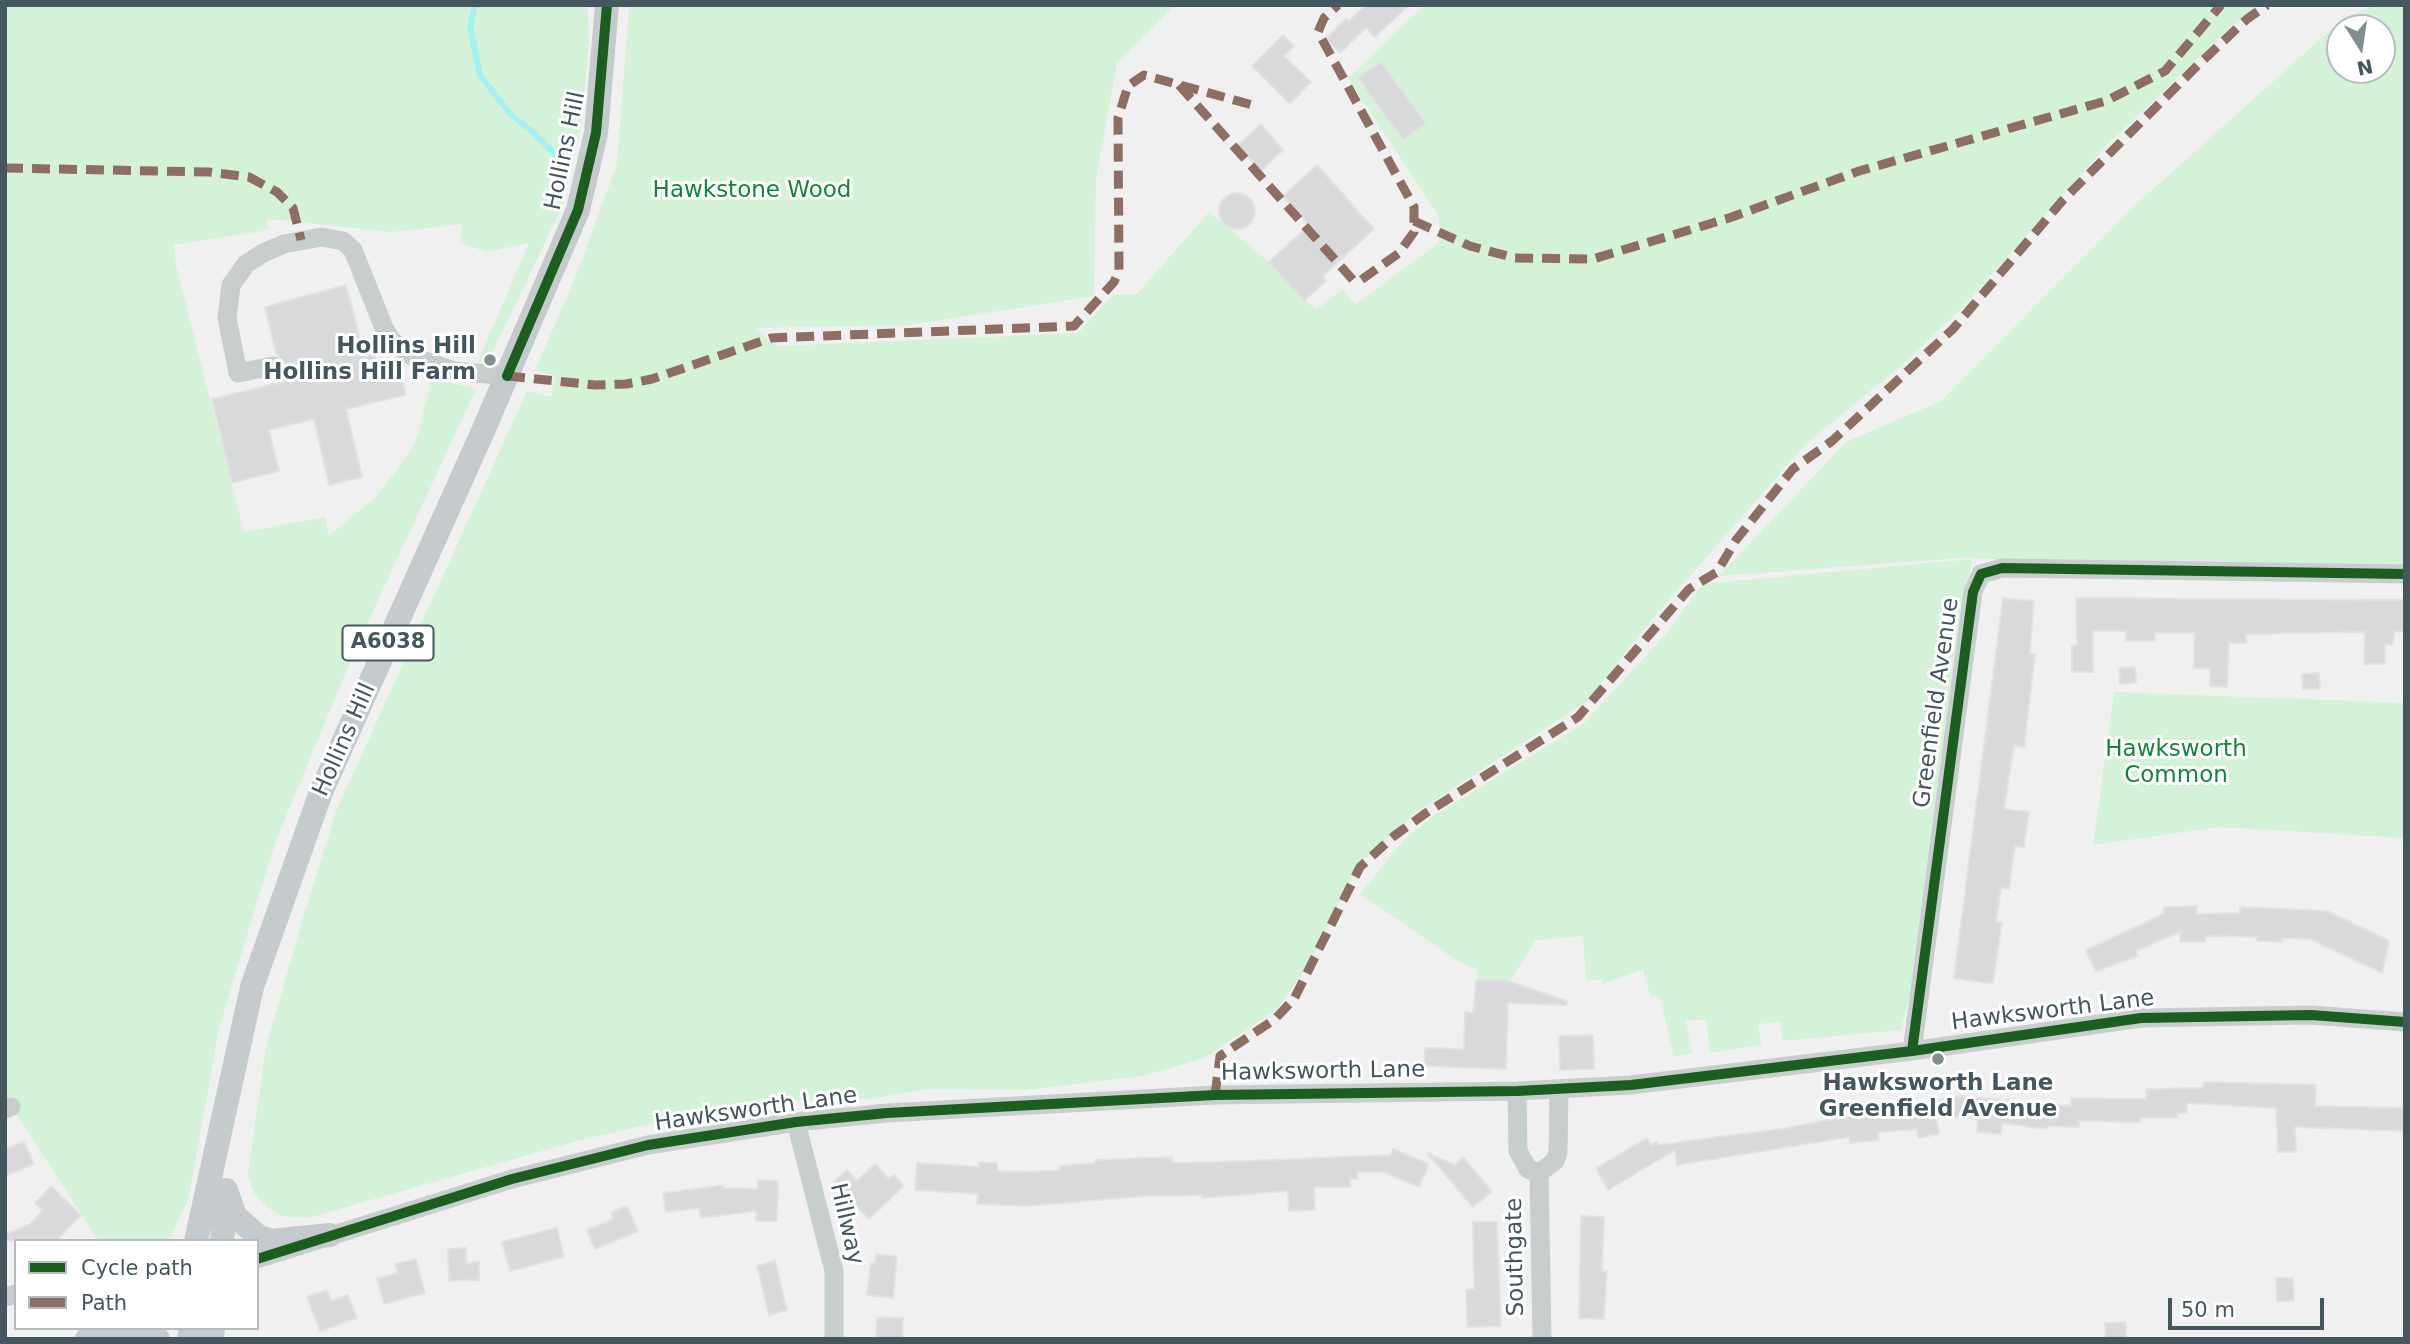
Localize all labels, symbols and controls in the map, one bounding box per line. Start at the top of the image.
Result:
north arrow [2326,14,2396,84]
text: N [2355,55,2375,80]
street label: Hollins Hill [540,89,592,213]
park label: Hawkstone Wood [653,177,851,205]
place label: Hollins Hill Hollins Hill Farm [263,333,476,387]
marker: Hollins Hill Hollins Hill Farm [482,352,498,368]
street label: Greenfield Avenue [1909,596,1965,810]
road number: A6038 [342,626,434,660]
street label: Hollins Hill [308,679,382,801]
park label: Hawksworth Common [2105,736,2247,790]
street label: Hawksworth Lane [1950,985,2156,1037]
marker: Hawksworth Lane Greenfield Avenue [1930,1051,1946,1067]
street label: Hawksworth Lane [1221,1056,1425,1088]
place label: Hawksworth Lane Greenfield Avenue [1819,1070,2057,1124]
street label: Hawksworth Lane [653,1082,859,1138]
street label: Hillway [823,1180,869,1268]
street label: Southgate [1501,1197,1531,1317]
legend [14,1239,259,1330]
text: Cycle path [81,1256,193,1280]
scale bar [2172,1284,2328,1328]
text: Path [81,1291,127,1315]
text: 50 m [2181,1298,2235,1322]

